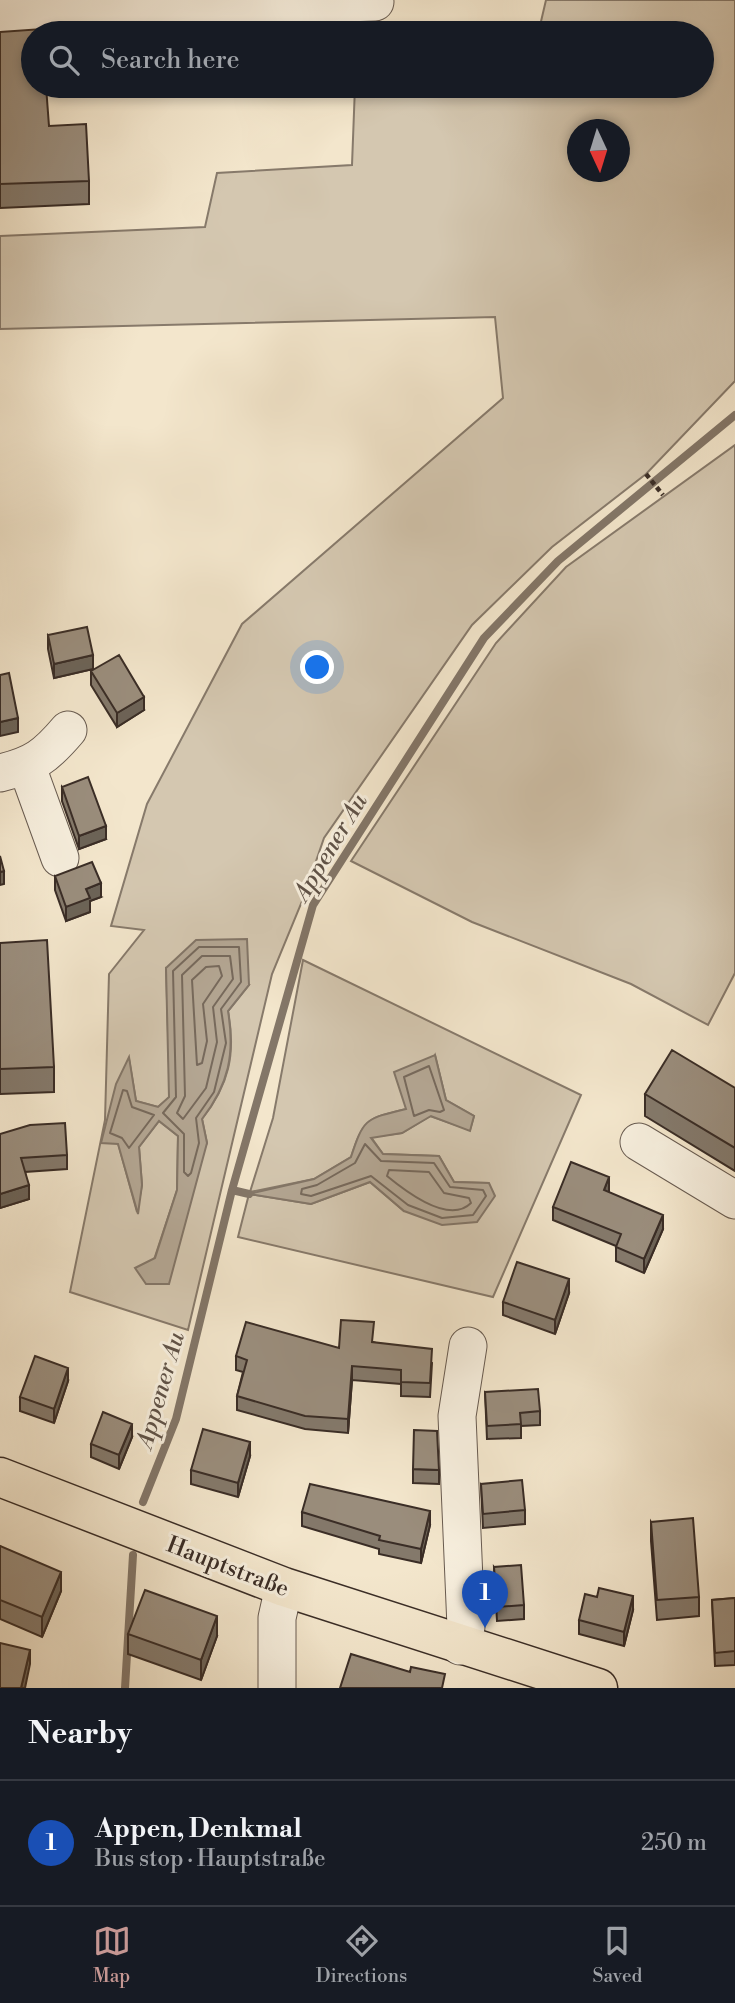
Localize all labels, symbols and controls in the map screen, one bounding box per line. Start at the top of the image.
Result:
search box [21,21,714,98]
icon: search [45,41,83,79]
text: Search here [101,44,240,76]
north arrow [567,119,630,182]
your location [300,650,334,684]
water label: Appener Au [286,788,375,909]
water label: Appener Au [129,1328,192,1455]
street label: Hauptstraße [162,1531,293,1603]
pin: 1 [462,1570,508,1628]
text: Nearby [28,1715,132,1753]
text: Appen, Denkmal [95,1813,302,1845]
text: 1 [45,1829,57,1857]
text: 250 m [641,1829,707,1857]
text: Bus stop · Hauptstraße [95,1845,326,1873]
tab: Map [93,1922,131,1988]
tab: Directions [316,1922,407,1988]
tab: Saved [593,1922,642,1988]

